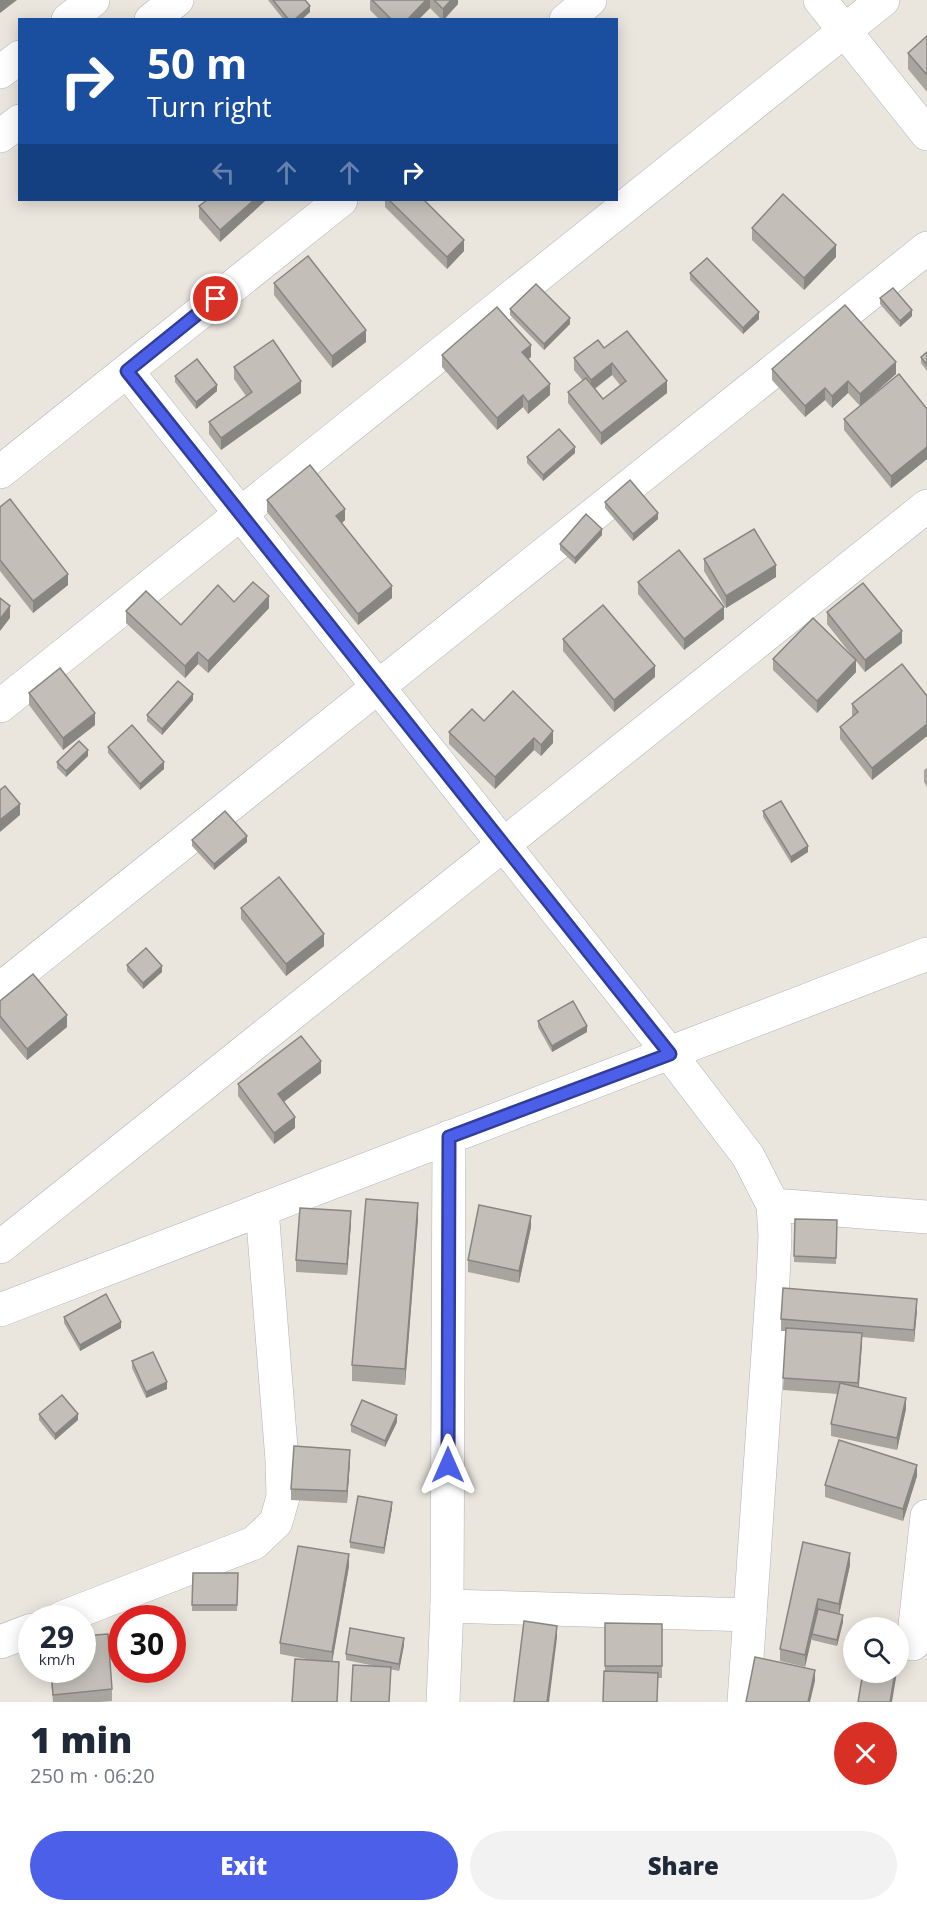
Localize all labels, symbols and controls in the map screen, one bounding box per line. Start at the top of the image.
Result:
text: 50 m [147,34,247,91]
icon: right [48,42,126,120]
text: Turn right [147,88,272,125]
icon: left [207,156,240,189]
icon: ahead [270,156,303,189]
icon: ahead [333,156,366,189]
icon: right [396,156,429,189]
pin [190,273,241,324]
icon: arrive [199,282,232,315]
position arrow [416,1433,480,1497]
speed limit sign: 30 [108,1605,186,1683]
text: 29 [40,1616,74,1657]
map controls [843,1617,909,1683]
button: search [843,1617,909,1683]
text: km/h [39,1649,75,1669]
text: 1 min [30,1715,132,1764]
button: close [834,1722,897,1785]
text: 250 m · 06:20 [30,1762,155,1789]
button: Exit [30,1831,458,1900]
button: Share [470,1831,897,1900]

